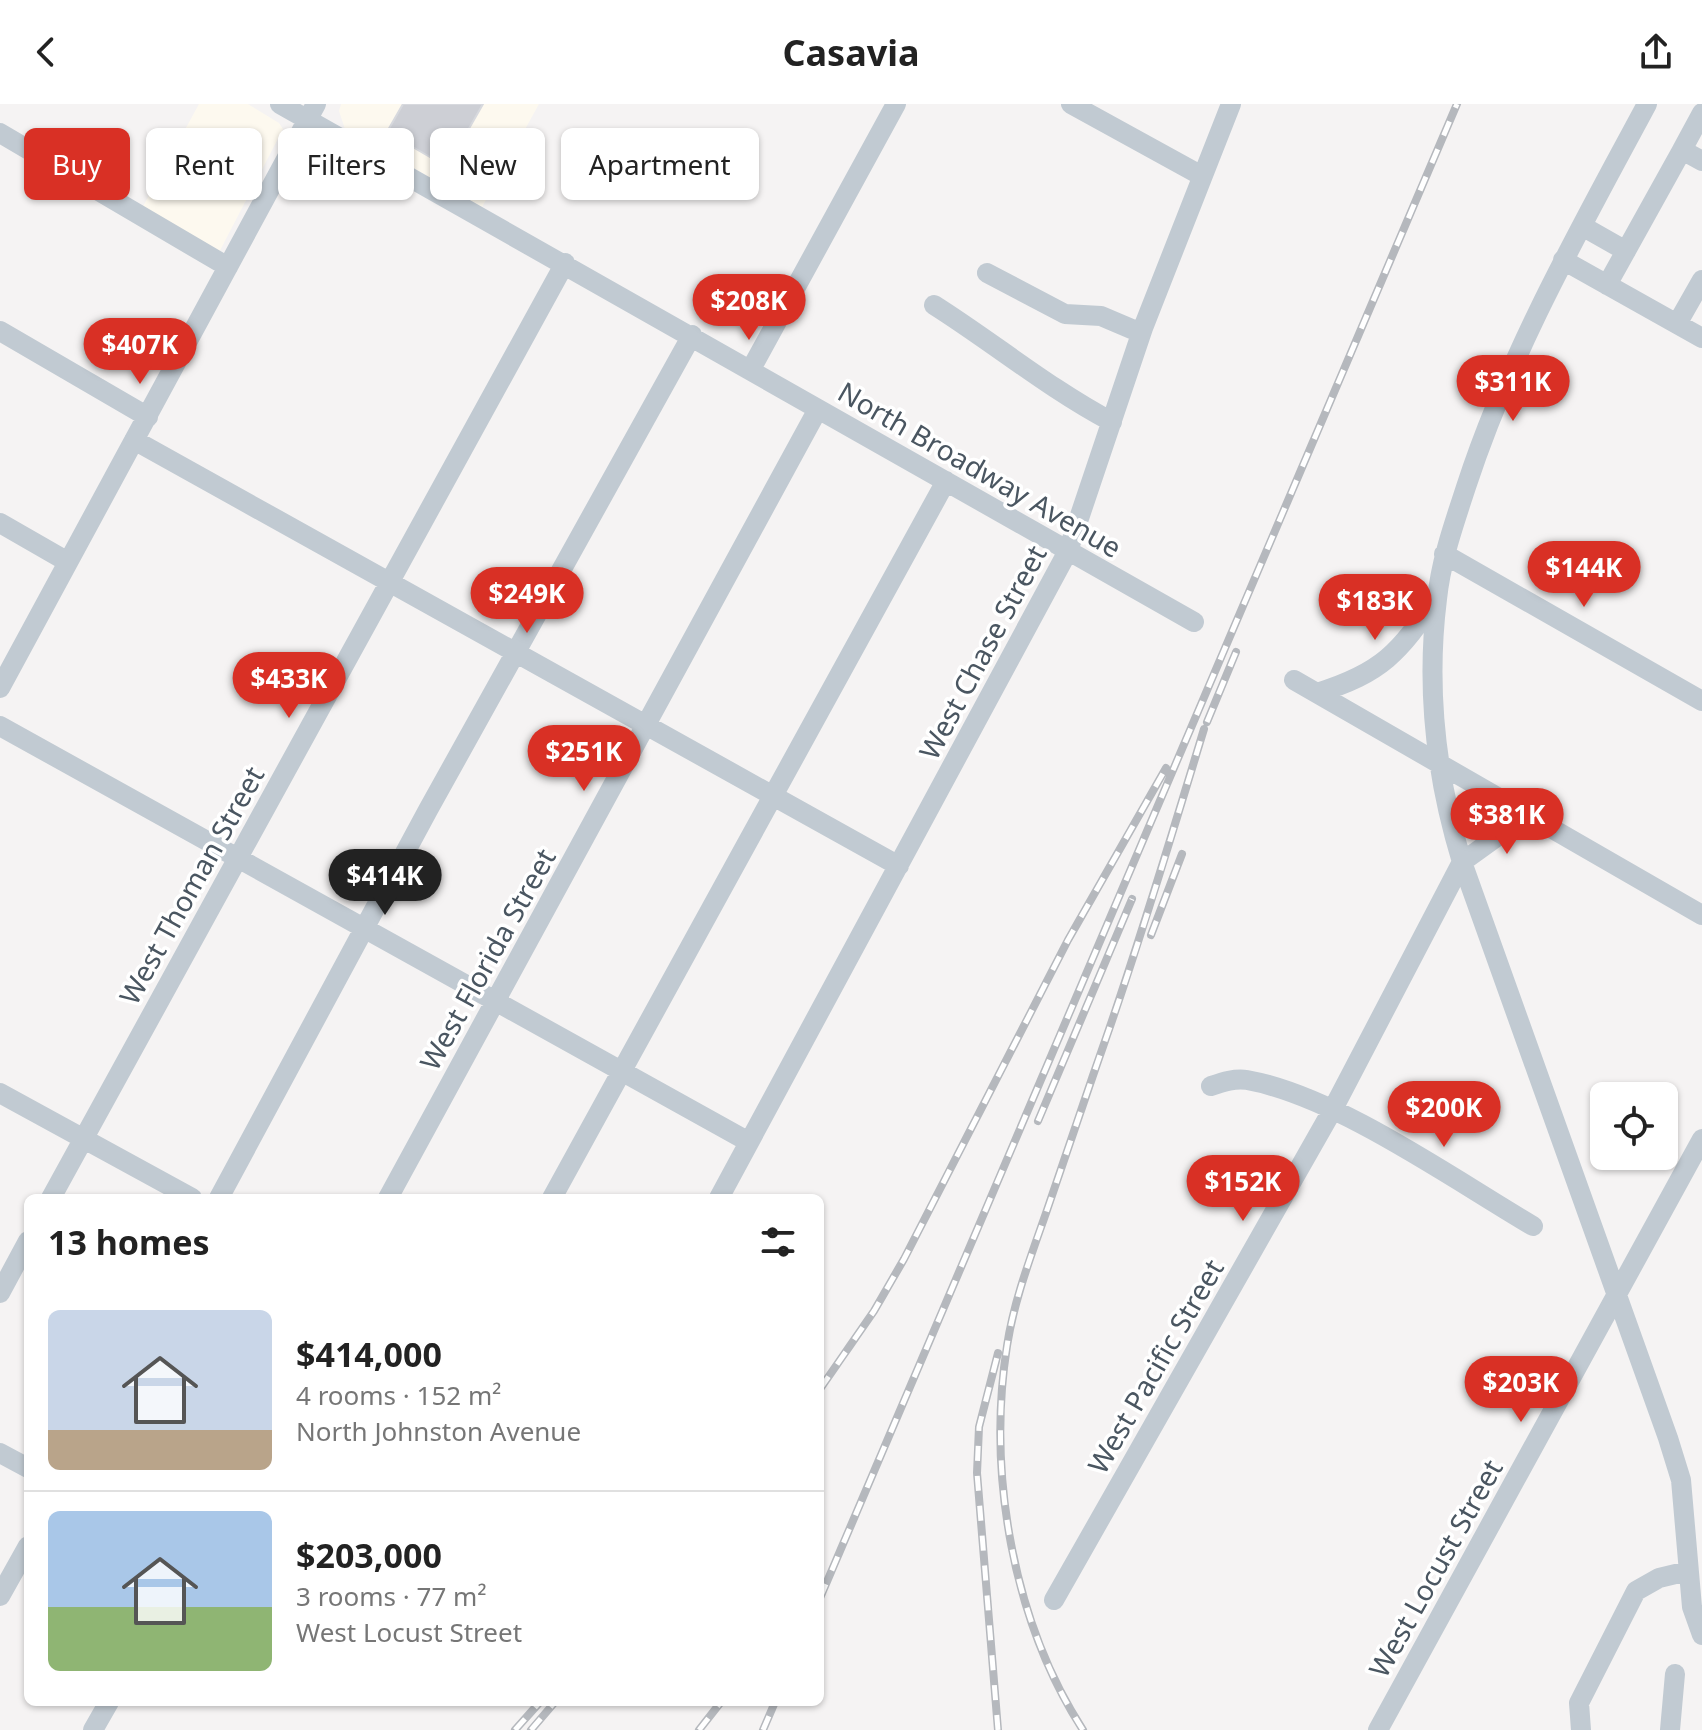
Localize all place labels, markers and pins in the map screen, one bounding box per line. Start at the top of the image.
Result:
pin: $208K [693,274,805,342]
pin: $407K [84,318,196,386]
pin: $311K [1457,355,1569,423]
pin: $144K [1528,541,1640,609]
pin: $249K [471,567,583,635]
pin: $183K [1319,574,1431,642]
pin: $433K [233,652,345,720]
pin: $251K [528,725,640,793]
pin: $381K [1451,788,1563,856]
pin: $414K [329,849,441,917]
pin: $200K [1388,1081,1500,1149]
pin: $152K [1187,1155,1299,1223]
pin: $203K [1465,1356,1577,1424]

